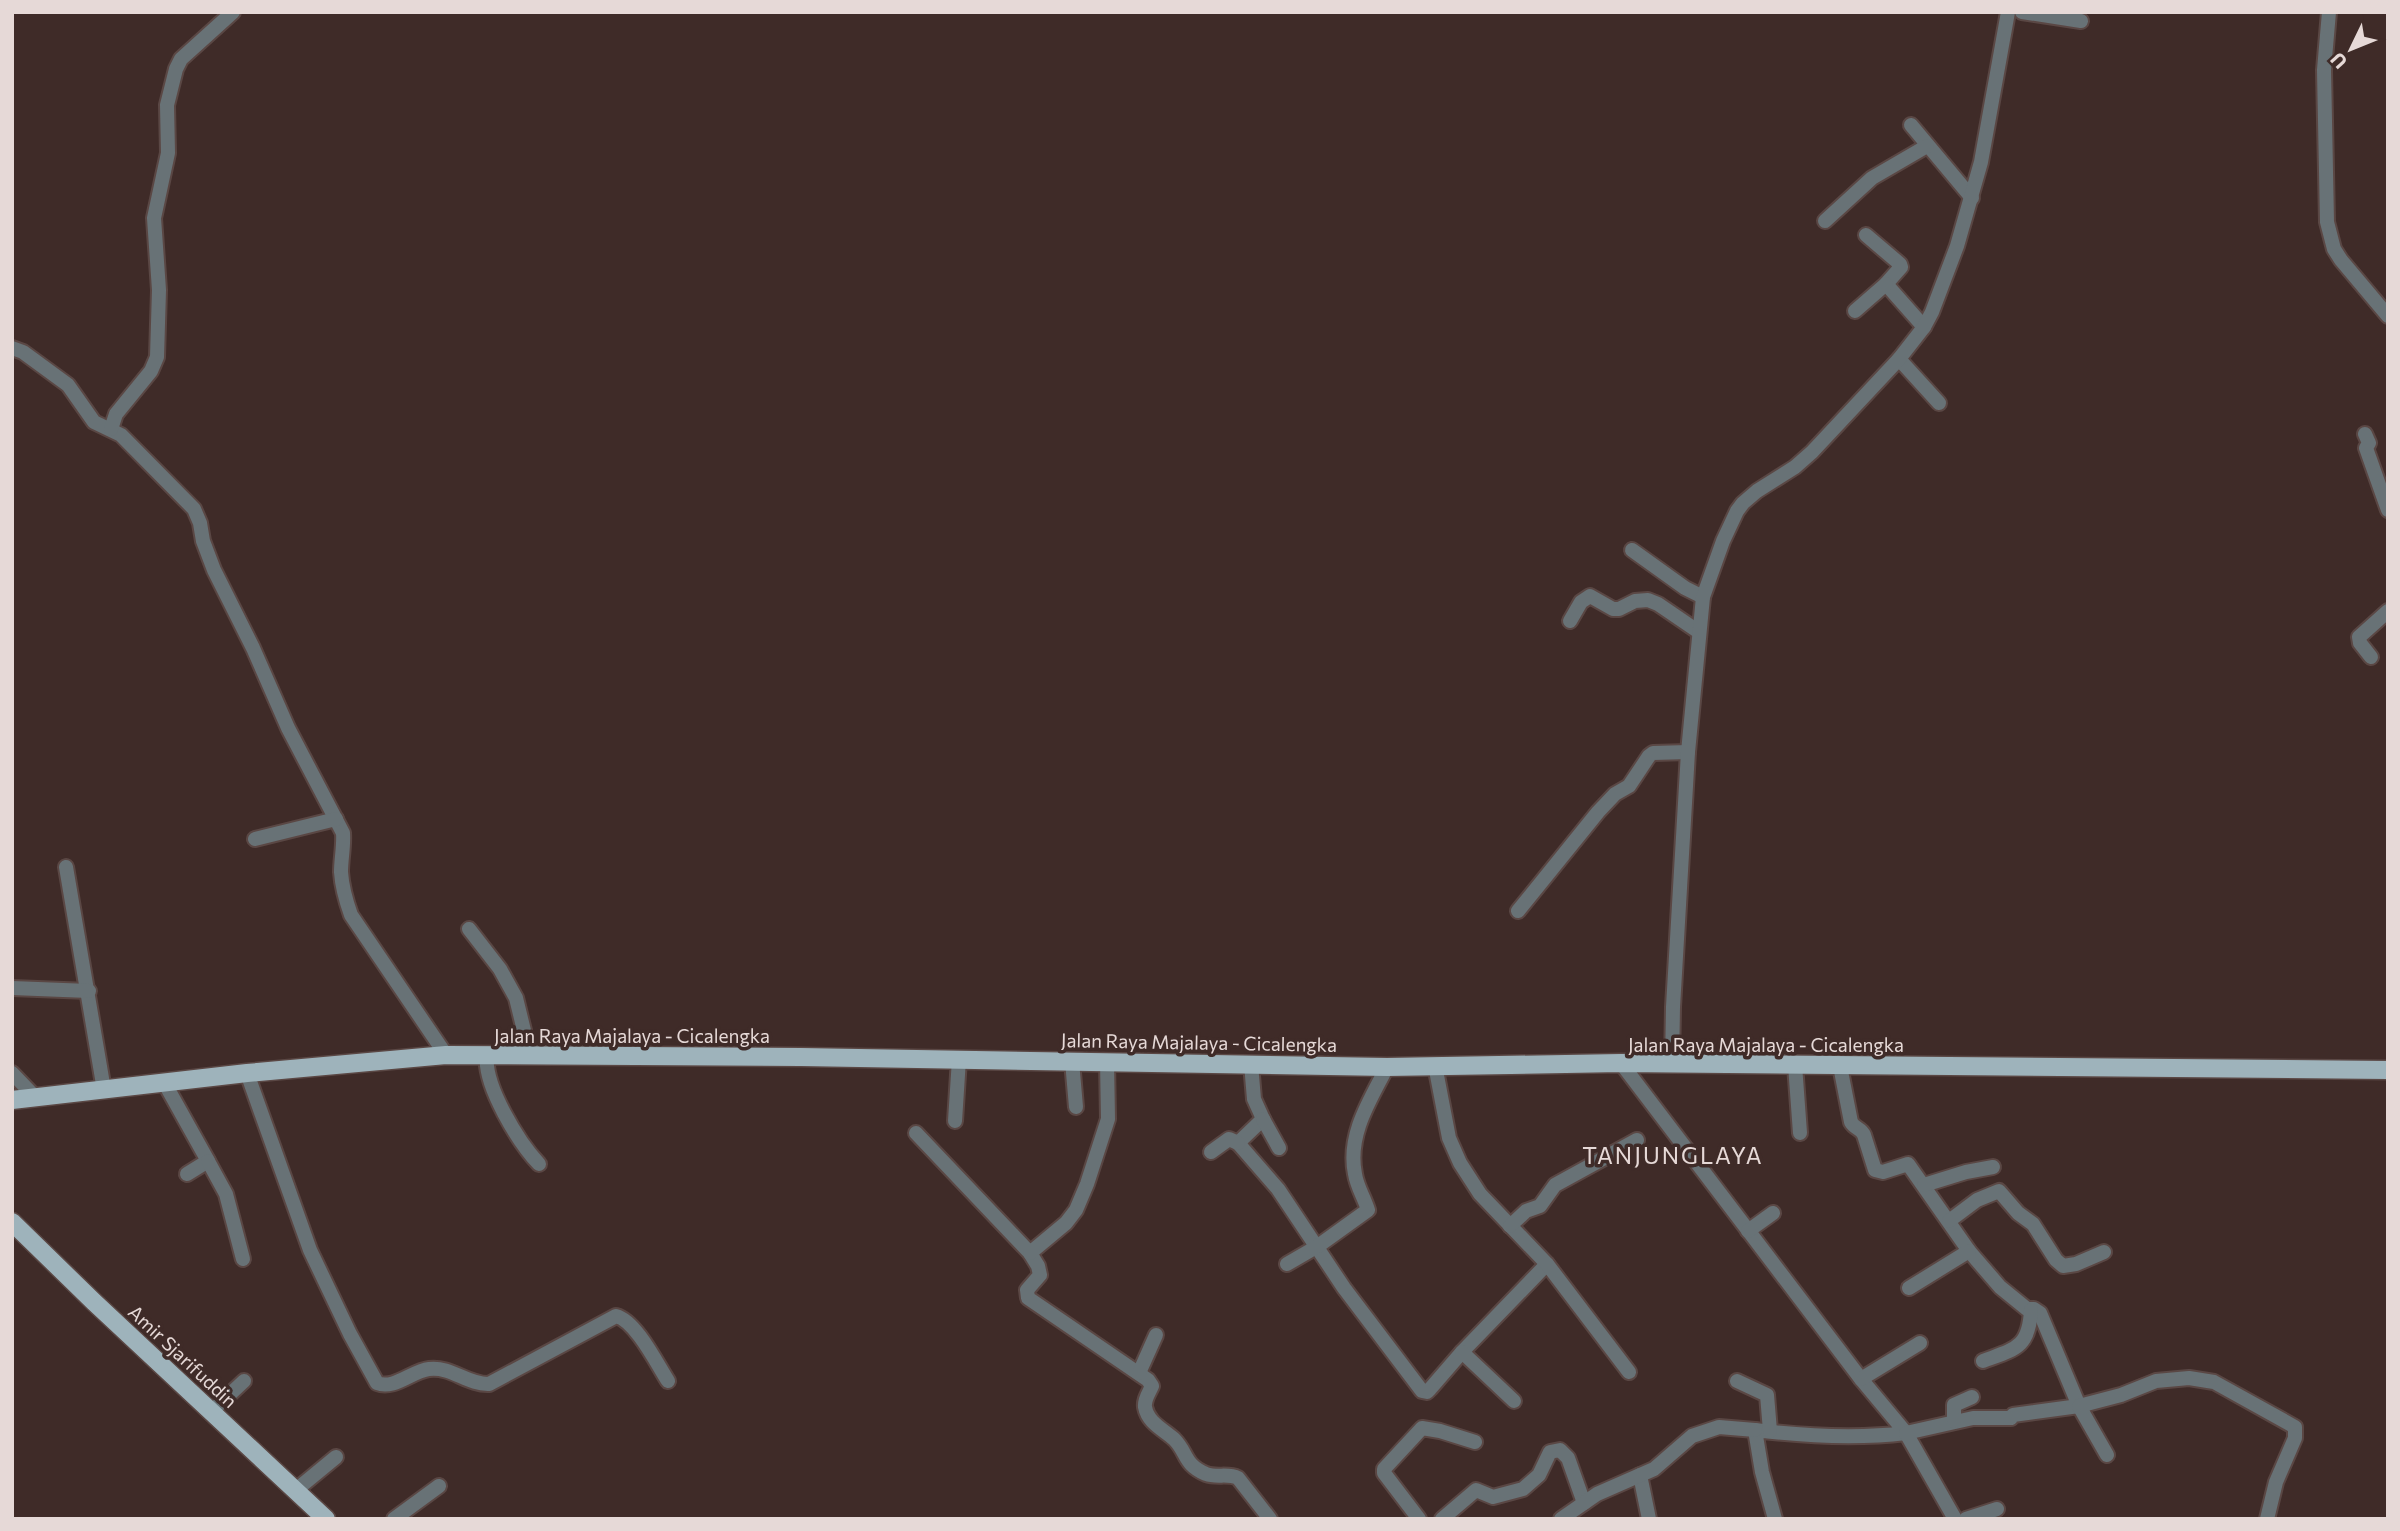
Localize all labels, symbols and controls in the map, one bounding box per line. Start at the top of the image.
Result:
north arrow [2316,14,2386,84]
text: U [2325,48,2351,74]
street label: Jalan Raya Majalaya - Cicalengka [494,1024,770,1047]
street label: Jalan Raya Majalaya - Cicalengka [1061,1028,1337,1056]
street label: Jalan Raya Majalaya - Cicalengka [1628,1033,1904,1056]
district label: TANJUNGLAYA [1582,1141,1764,1169]
street label: Amir Sjarifuddin [124,1300,242,1412]

